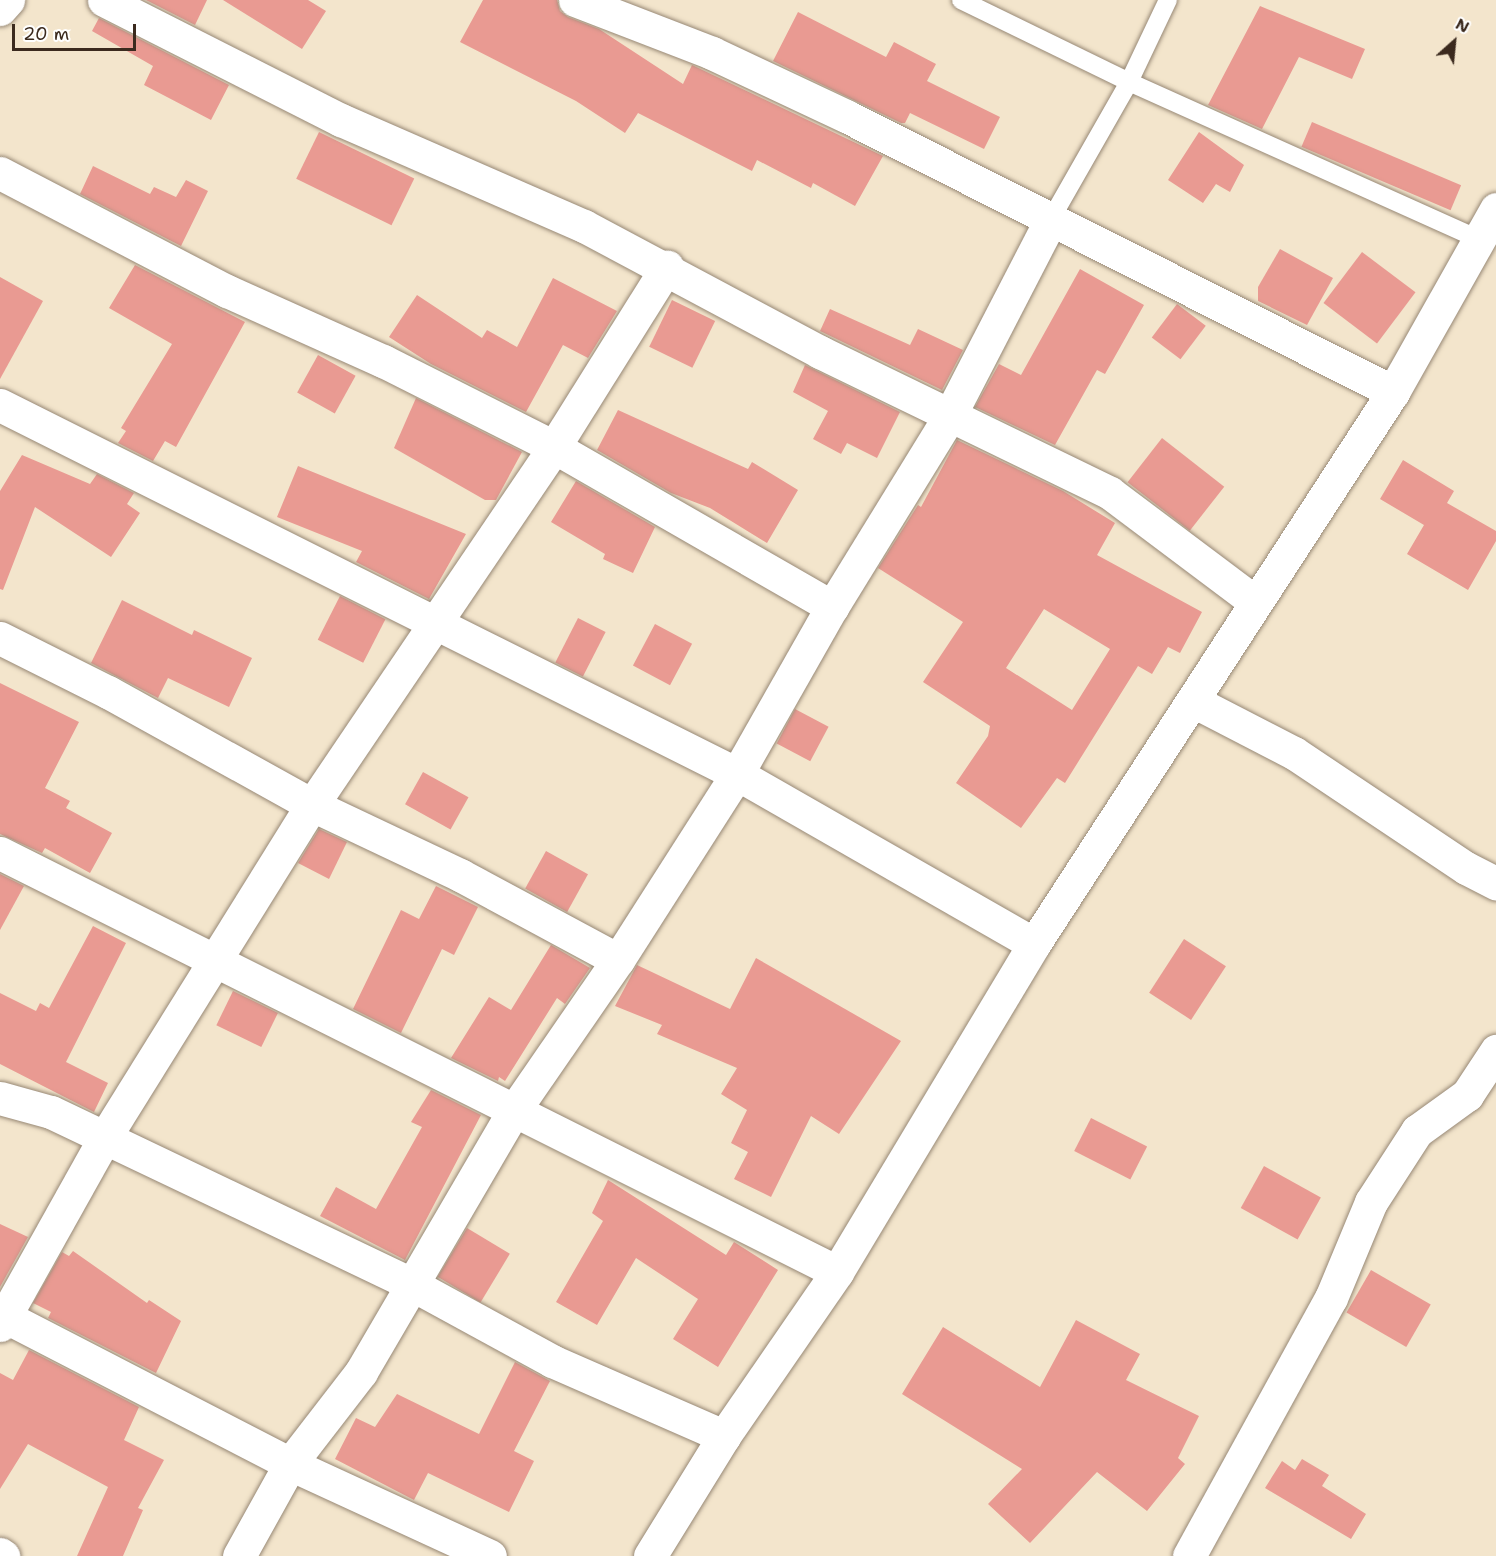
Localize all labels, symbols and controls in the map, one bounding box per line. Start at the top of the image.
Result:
scale bar [15,12,140,50]
north arrow [1424,12,1484,72]
text: N [1452,13,1473,38]
text: 20 m [23,22,69,46]

